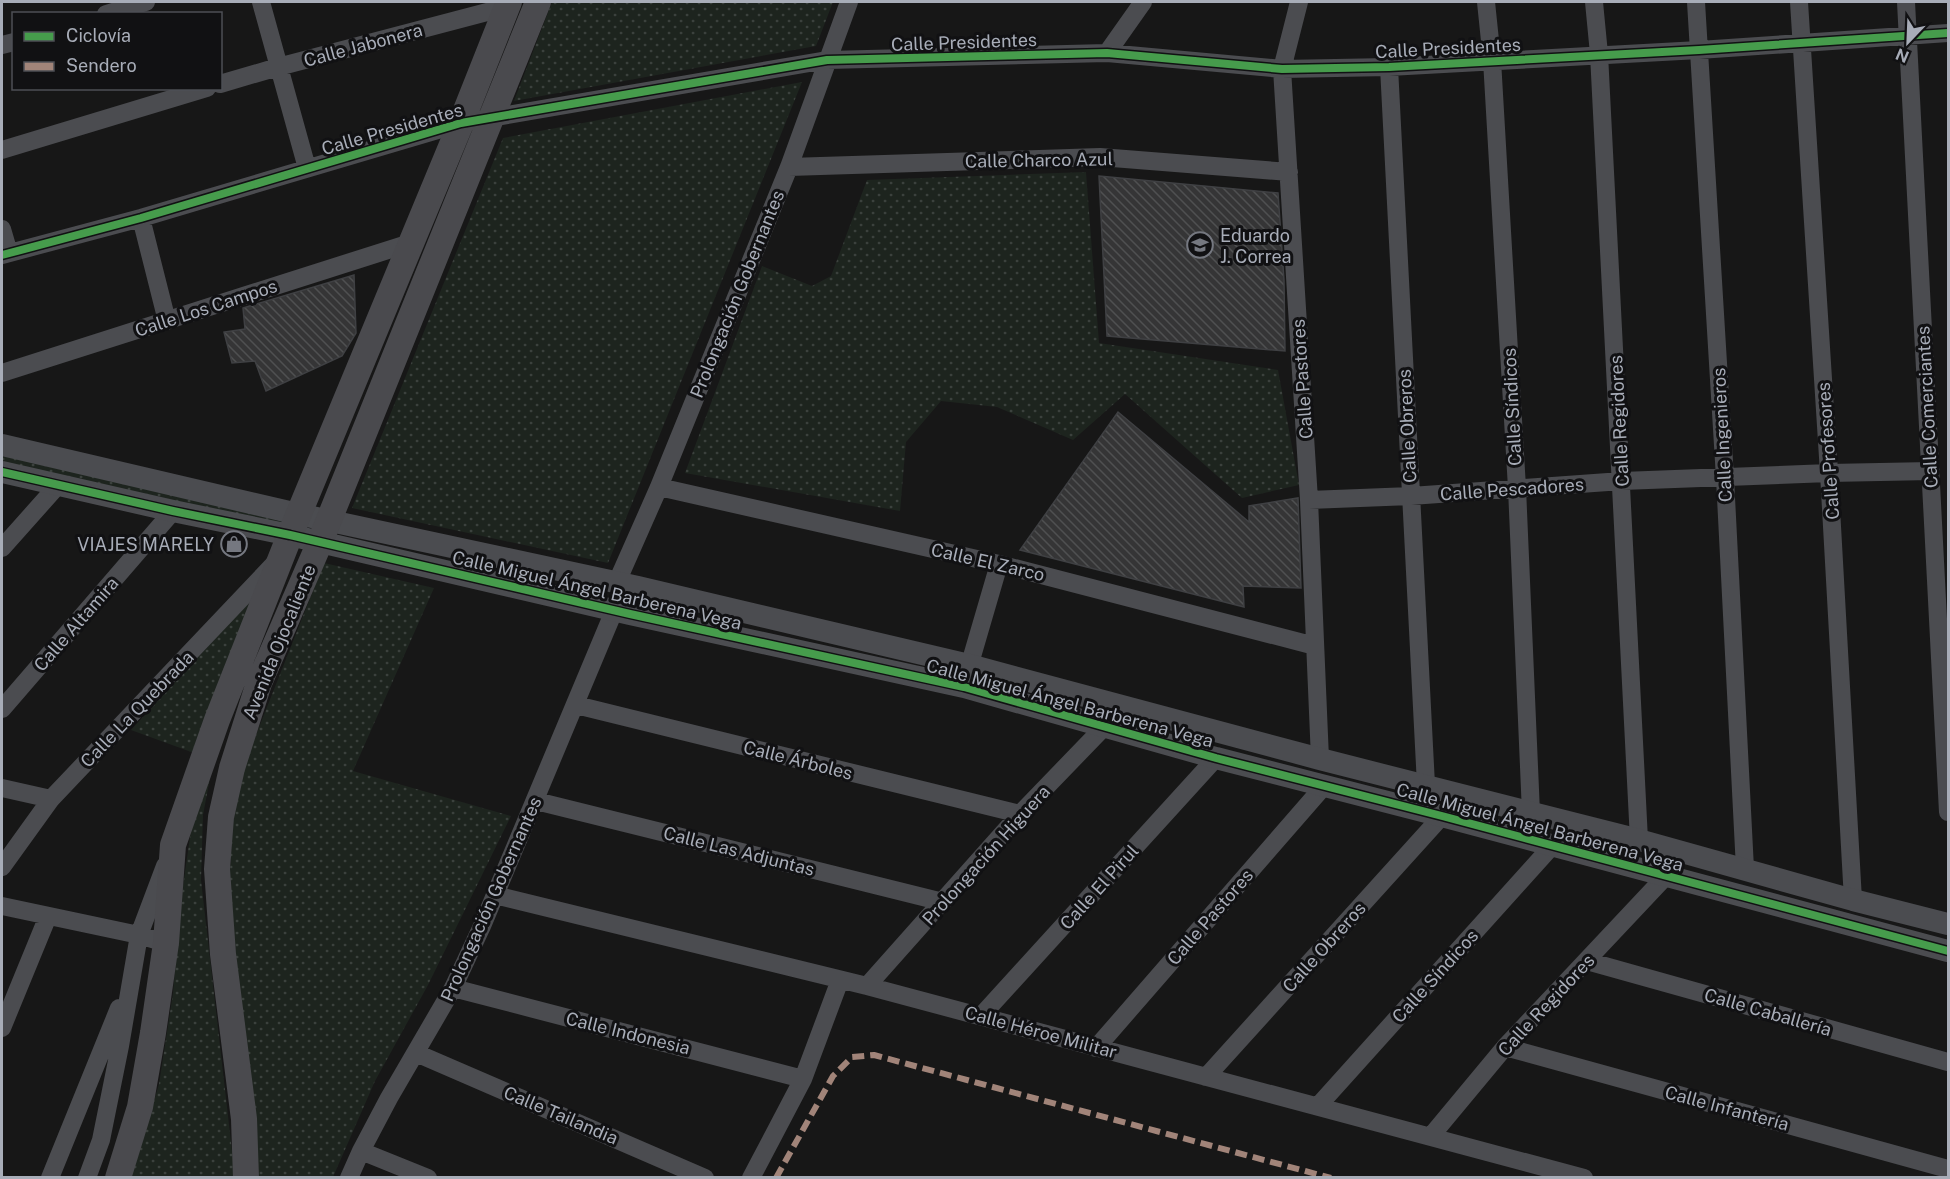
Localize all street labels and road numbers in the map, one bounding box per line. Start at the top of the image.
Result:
street label: Calle Jabonera [301,19,425,71]
street label: Calle Presidentes [891,29,1037,55]
street label: Calle Presidentes [1375,34,1521,62]
street label: Calle Presidentes [319,99,465,159]
street label: Calle Charco Azul [965,148,1113,172]
street label: Prolongación Gobernantes [686,187,788,401]
street label: Calle Los Campos [132,275,280,341]
street label: Calle Pastores [1287,318,1317,440]
street label: Calle Comerciantes [1912,325,1942,489]
street label: Calle Síndicos [1498,348,1526,466]
street label: Calle Regidores [1605,355,1633,487]
street label: Calle Ingenieros [1708,367,1736,503]
street label: Calle Obreros [1394,369,1420,483]
street label: Calle Profesores [1813,382,1843,520]
street label: Calle Pescadores [1439,473,1585,505]
street label: Calle El Zarco [929,539,1047,585]
street label: Calle Miguel Ángel Barberena Vega [450,545,744,634]
street label: Avenida Ojocaliente [238,561,320,723]
street label: Calle Altamira [29,573,123,675]
street label: Calle La Quebrada [76,646,198,772]
street label: Calle Miguel Ángel Barberena Vega [924,654,1216,752]
street label: Calle Árboles [741,735,855,784]
street label: Calle Miguel Ángel Barberena Vega [1394,778,1686,876]
street label: Prolongación Higuera [918,781,1054,929]
street label: Prolongación Gobernantes [436,793,546,1005]
street label: Calle Las Adjuntas [661,822,817,880]
street label: Calle El Pirul [1055,840,1143,934]
street label: Calle Pastores [1163,865,1257,969]
street label: Calle Obreros [1278,898,1370,996]
street label: Calle Síndicos [1388,925,1482,1027]
street label: Calle Regidores [1493,950,1599,1060]
street label: Calle Caballería [1702,984,1834,1040]
street label: Calle Héroe Militar [963,1002,1119,1062]
street label: Calle Indonesia [564,1007,692,1059]
street label: Calle Infantería [1663,1081,1791,1135]
street label: Calle Tailandia [501,1082,621,1148]

